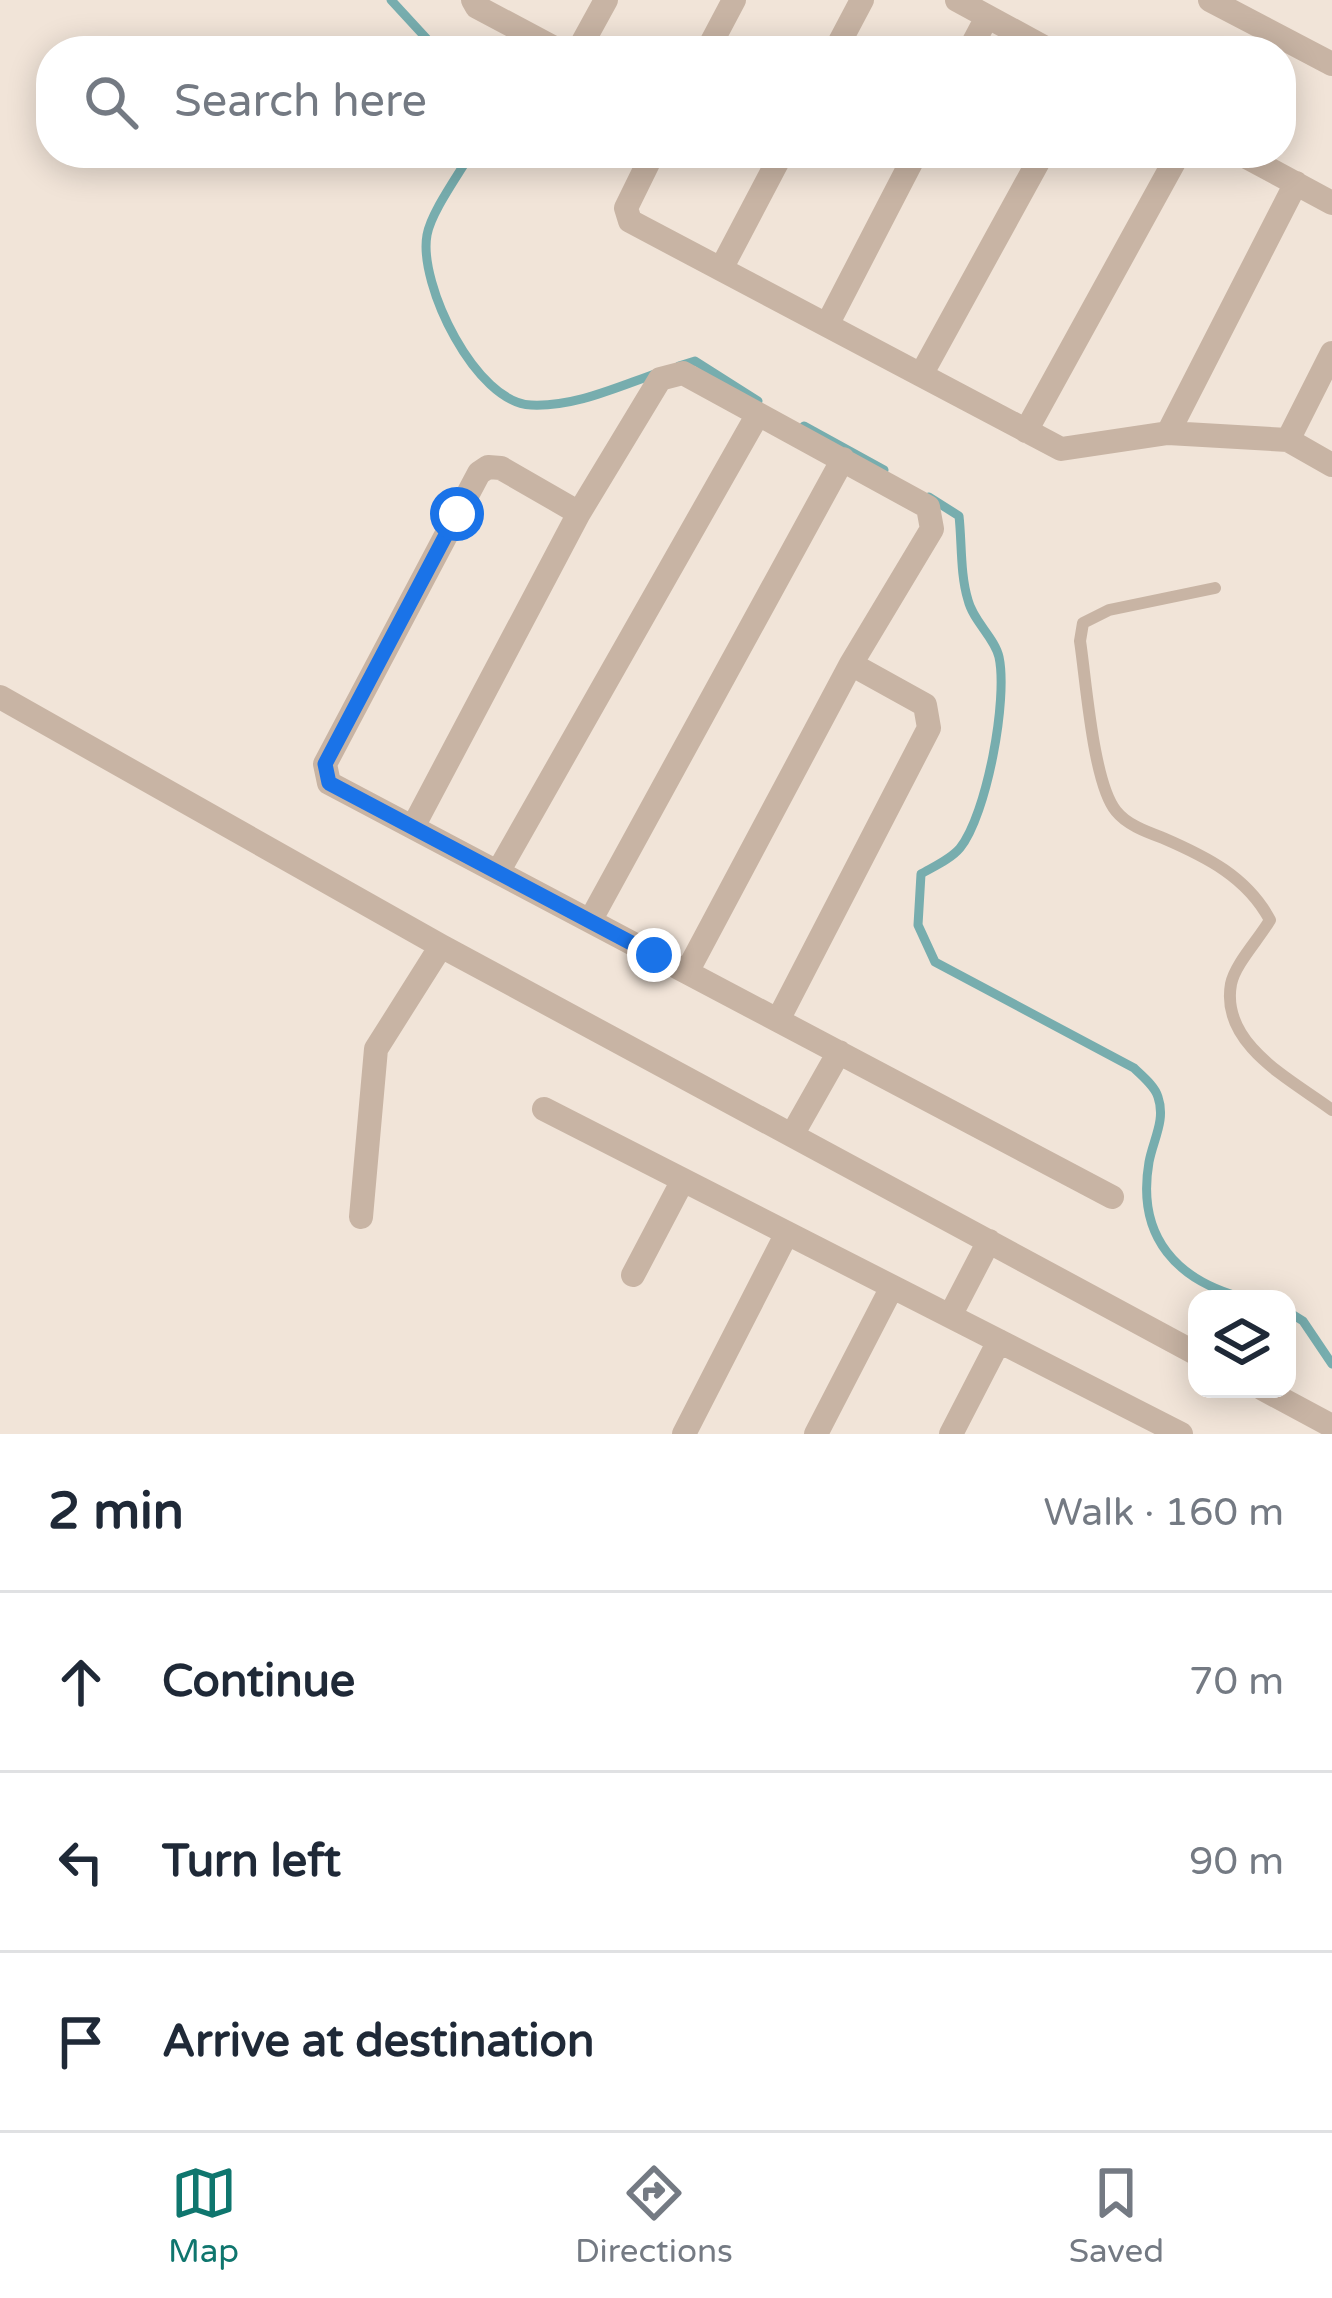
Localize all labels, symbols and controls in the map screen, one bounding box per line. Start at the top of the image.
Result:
search box [36,36,1296,168]
icon: search [78,69,144,135]
text: Search here [174,75,427,129]
route start [430,487,484,541]
route end [627,928,681,982]
map controls [1188,1290,1296,1398]
button: layers [1188,1290,1296,1398]
text: 2 min [48,1481,184,1543]
text: Walk · 160 m [1043,1489,1284,1536]
icon: ahead [48,1649,114,1715]
text: Continue [162,1655,355,1709]
text: 70 m [1189,1658,1284,1705]
icon: left [48,1829,114,1895]
text: Turn left [162,1835,341,1889]
text: 90 m [1189,1838,1284,1885]
icon: arrive [48,2009,114,2075]
text: Arrive at destination [162,2015,594,2069]
tab: Map [168,2160,239,2271]
tab: Directions [575,2160,733,2271]
tab: Saved [1069,2160,1164,2271]

